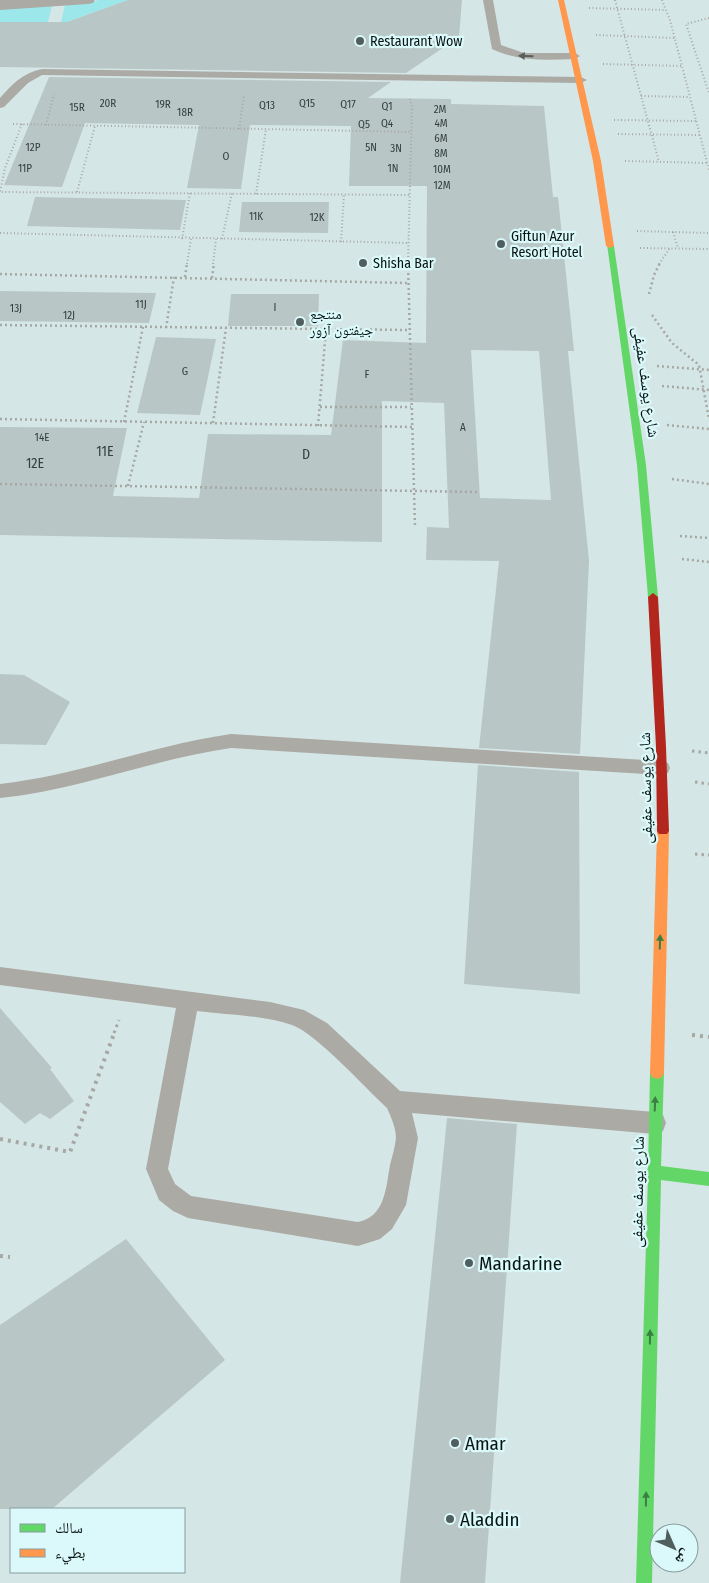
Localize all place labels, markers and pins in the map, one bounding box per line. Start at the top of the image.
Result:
place label: Restaurant Wow [370,33,462,50]
marker: Restaurant Wow [354,35,366,47]
place label: Giftun Azur Resort Hotel [511,228,583,261]
marker: Giftun Azur Resort Hotel [495,238,507,250]
place label: Shisha Bar [373,255,434,272]
marker: Shisha Bar [357,257,369,269]
place label: منتجع جيفتون آزور [309,306,373,339]
marker: منتجع جيفتون آزور [294,316,306,328]
place label: Mandarine [479,1252,562,1275]
marker: Mandarine [463,1257,475,1269]
place label: Amar [465,1432,506,1455]
marker: Amar [449,1437,461,1449]
place label: Aladdin [460,1508,519,1531]
marker: Aladdin [444,1513,456,1525]

